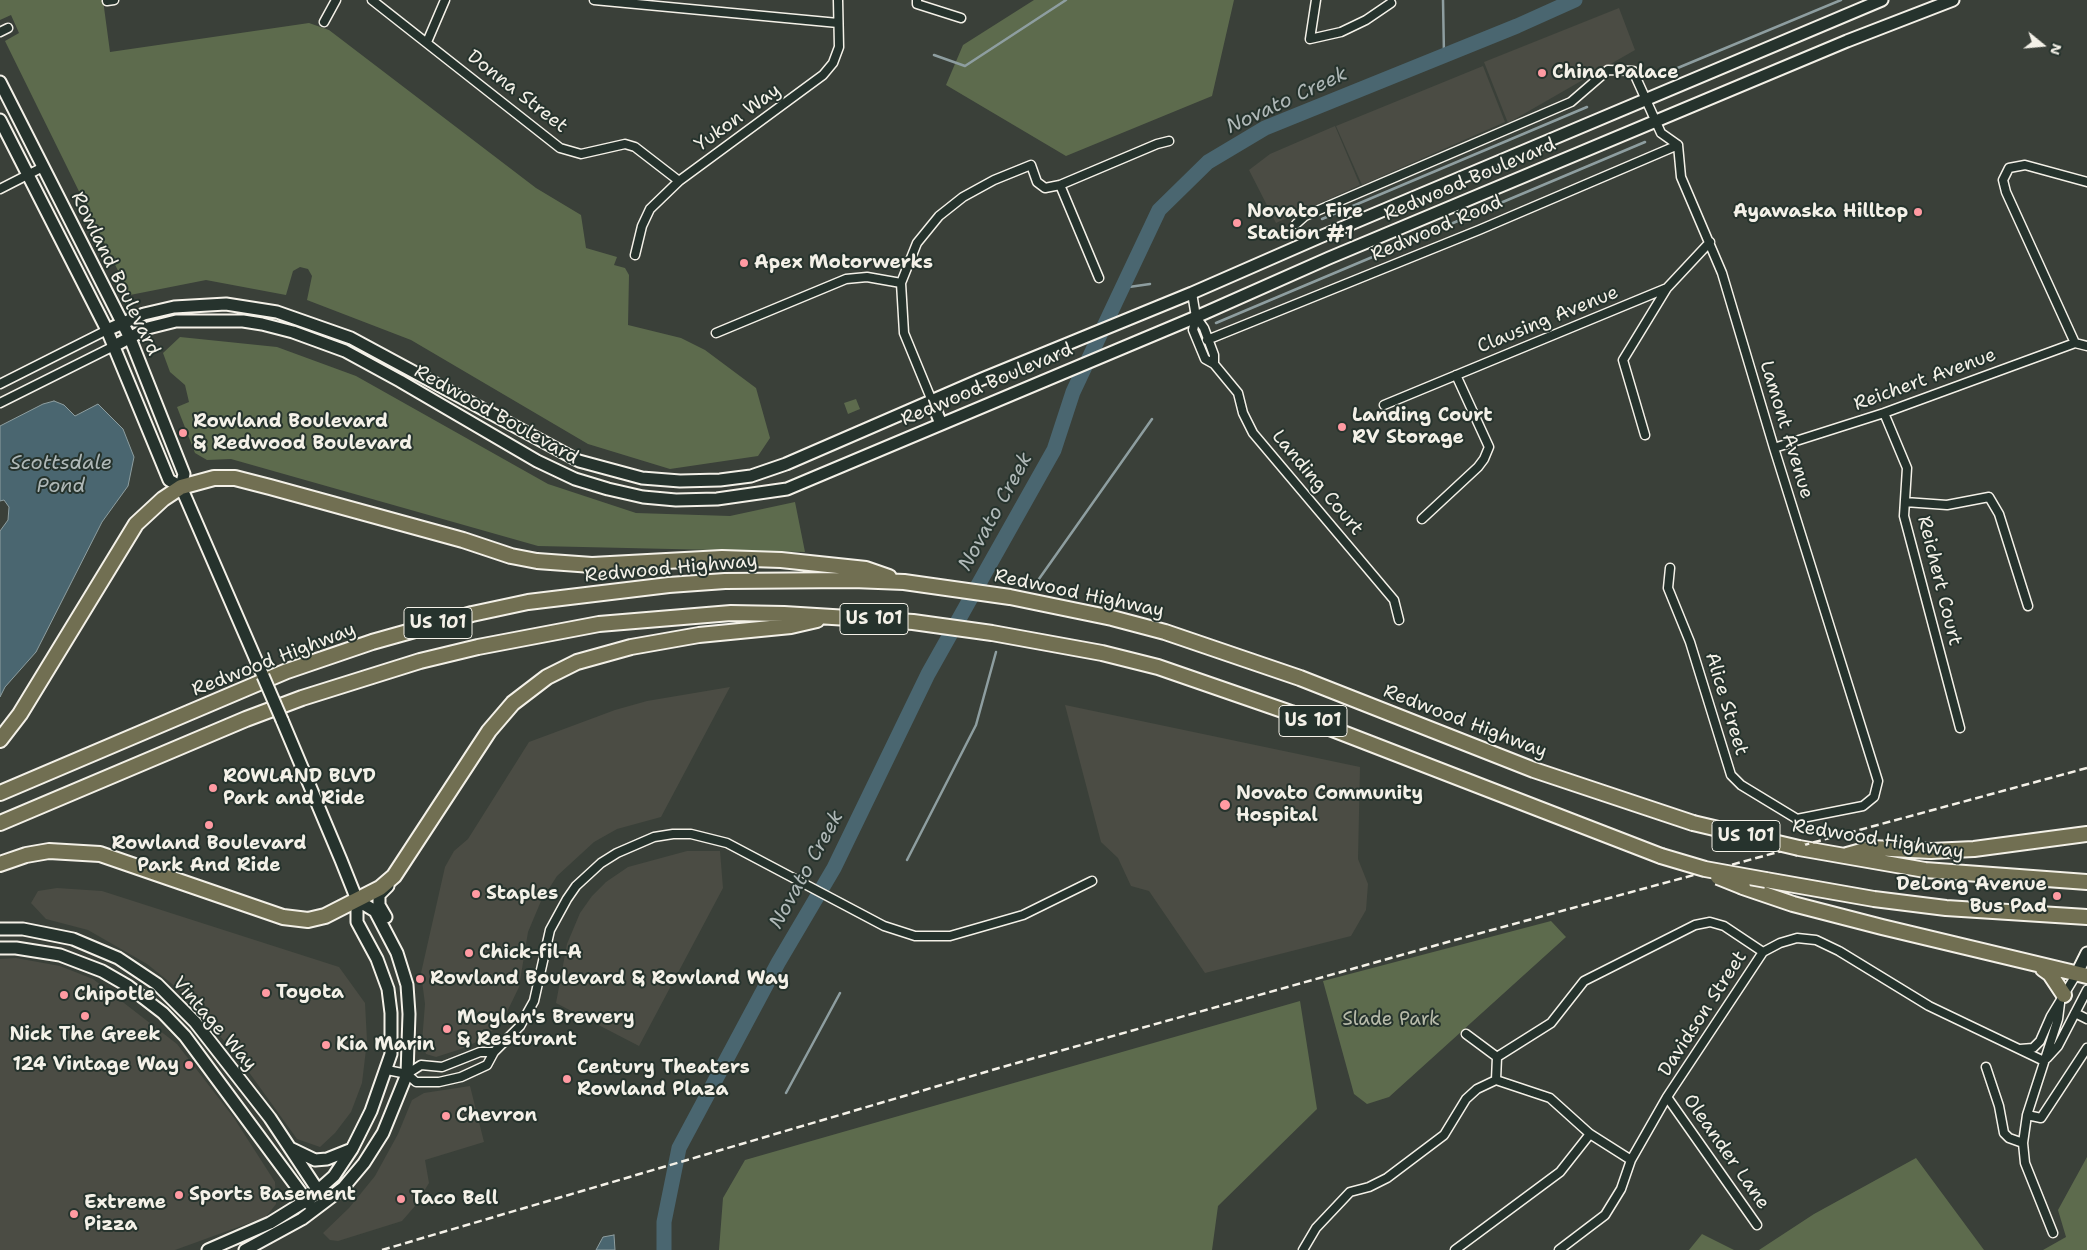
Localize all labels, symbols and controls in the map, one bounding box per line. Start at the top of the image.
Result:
north arrow [2017,20,2067,70]
text: N [2046,41,2067,57]
street label: Donna Street [462,46,572,138]
water label: Novato Creek [1222,62,1352,140]
place label: China Palace [1552,62,1679,84]
marker: China Palace [1536,67,1548,79]
street label: Yukon Way [691,79,785,157]
street label: Redwood Boulevard [1381,134,1559,226]
street label: Rowland Boulevard [65,188,165,360]
street label: Redwood Road [1368,191,1506,267]
place label: Novato Fire Station #1 [1247,201,1363,245]
place label: Ayawaska Hilltop [1733,201,1908,223]
marker: Ayawaska Hilltop [1912,206,1924,218]
marker: Novato Fire Station #1 [1231,217,1243,229]
place label: Apex Motorwerks [754,252,933,274]
marker: Apex Motorwerks [738,257,750,269]
street label: Clausing Avenue [1474,281,1622,359]
street label: Redwood Boulevard [898,339,1076,431]
street label: Reichert Avenue [1851,344,1999,416]
street label: Lamont Avenue [1754,358,1818,502]
street label: Redwood Boulevard [410,360,582,470]
place label: Landing Court RV Storage [1352,405,1493,449]
place label: Rowland Boulevard & Redwood Boulevard [193,411,412,455]
marker: Landing Court RV Storage [1336,421,1348,433]
street label: Landing Court [1266,426,1368,540]
marker: Rowland Boulevard & Redwood Boulevard [177,427,189,439]
water label: Novato Creek [954,449,1038,575]
water label: Scottsdale Pond [10,452,112,499]
street label: Reichert Court [1912,514,1966,648]
street label: Redwood Highway [584,550,758,588]
street label: Redwood Highway [992,565,1166,623]
road number: US 101 [840,604,908,634]
road number: US 101 [404,608,472,638]
street label: Redwood Highway [189,618,359,702]
street label: Alice Street [1699,650,1753,758]
street label: Redwood Highway [1380,680,1550,764]
road number: US 101 [1279,706,1347,736]
place label: ROWLAND BLVD Park and Ride [223,766,376,810]
marker: ROWLAND BLVD Park and Ride [207,782,219,794]
place label: Novato Community Hospital [1236,783,1423,827]
marker: Novato Community Hospital [1218,798,1232,812]
water label: Novato Creek [765,807,849,933]
street label: Redwood Highway [1791,815,1965,865]
marker: Rowland Boulevard Park And Ride [203,819,215,831]
road number: US 101 [1712,820,1780,851]
place label: Rowland Boulevard Park And Ride [111,833,307,877]
place label: DeLong Avenue Bus Pad [1896,874,2047,918]
place label: Staples [486,883,558,905]
marker: Staples [470,888,482,900]
marker: DeLong Avenue Bus Pad [2051,890,2063,902]
place label: Chick-fil-A [479,942,582,964]
marker: Chick-fil-A [463,947,475,959]
street label: Davidson Street [1654,947,1752,1081]
place label: Rowland Boulevard & Rowland Way [430,968,789,990]
street label: Vintage Way [167,972,261,1076]
marker: Rowland Boulevard & Rowland Way [414,973,426,985]
place label: Toyota [276,982,344,1004]
place label: Chipotle [74,984,155,1006]
marker: Toyota [260,987,272,999]
marker: Chipotle [58,989,70,1001]
place label: Moylan's Brewery & Resturant [457,1007,635,1051]
park label: Slade Park [1342,1009,1440,1031]
marker: Nick The Greek [79,1010,91,1022]
marker: Moylan's Brewery & Resturant [441,1023,453,1035]
place label: Nick The Greek [9,1024,161,1046]
place label: Kia Marin [336,1034,435,1056]
marker: Kia Marin [320,1039,332,1051]
place label: 124 Vintage Way [12,1054,179,1076]
place label: Century Theaters Rowland Plaza [577,1057,750,1101]
marker: 124 Vintage Way [183,1059,195,1071]
marker: Century Theaters Rowland Plaza [561,1073,573,1085]
street label: Oleander Lane [1678,1090,1774,1214]
place label: Chevron [456,1105,537,1127]
marker: Chevron [440,1110,452,1122]
place label: Sports Basement [189,1184,356,1206]
place label: Taco Bell [411,1188,498,1210]
marker: Sports Basement [173,1189,185,1201]
place label: Extreme Pizza [84,1192,166,1236]
marker: Taco Bell [395,1193,407,1205]
marker: Extreme Pizza [68,1208,80,1220]

